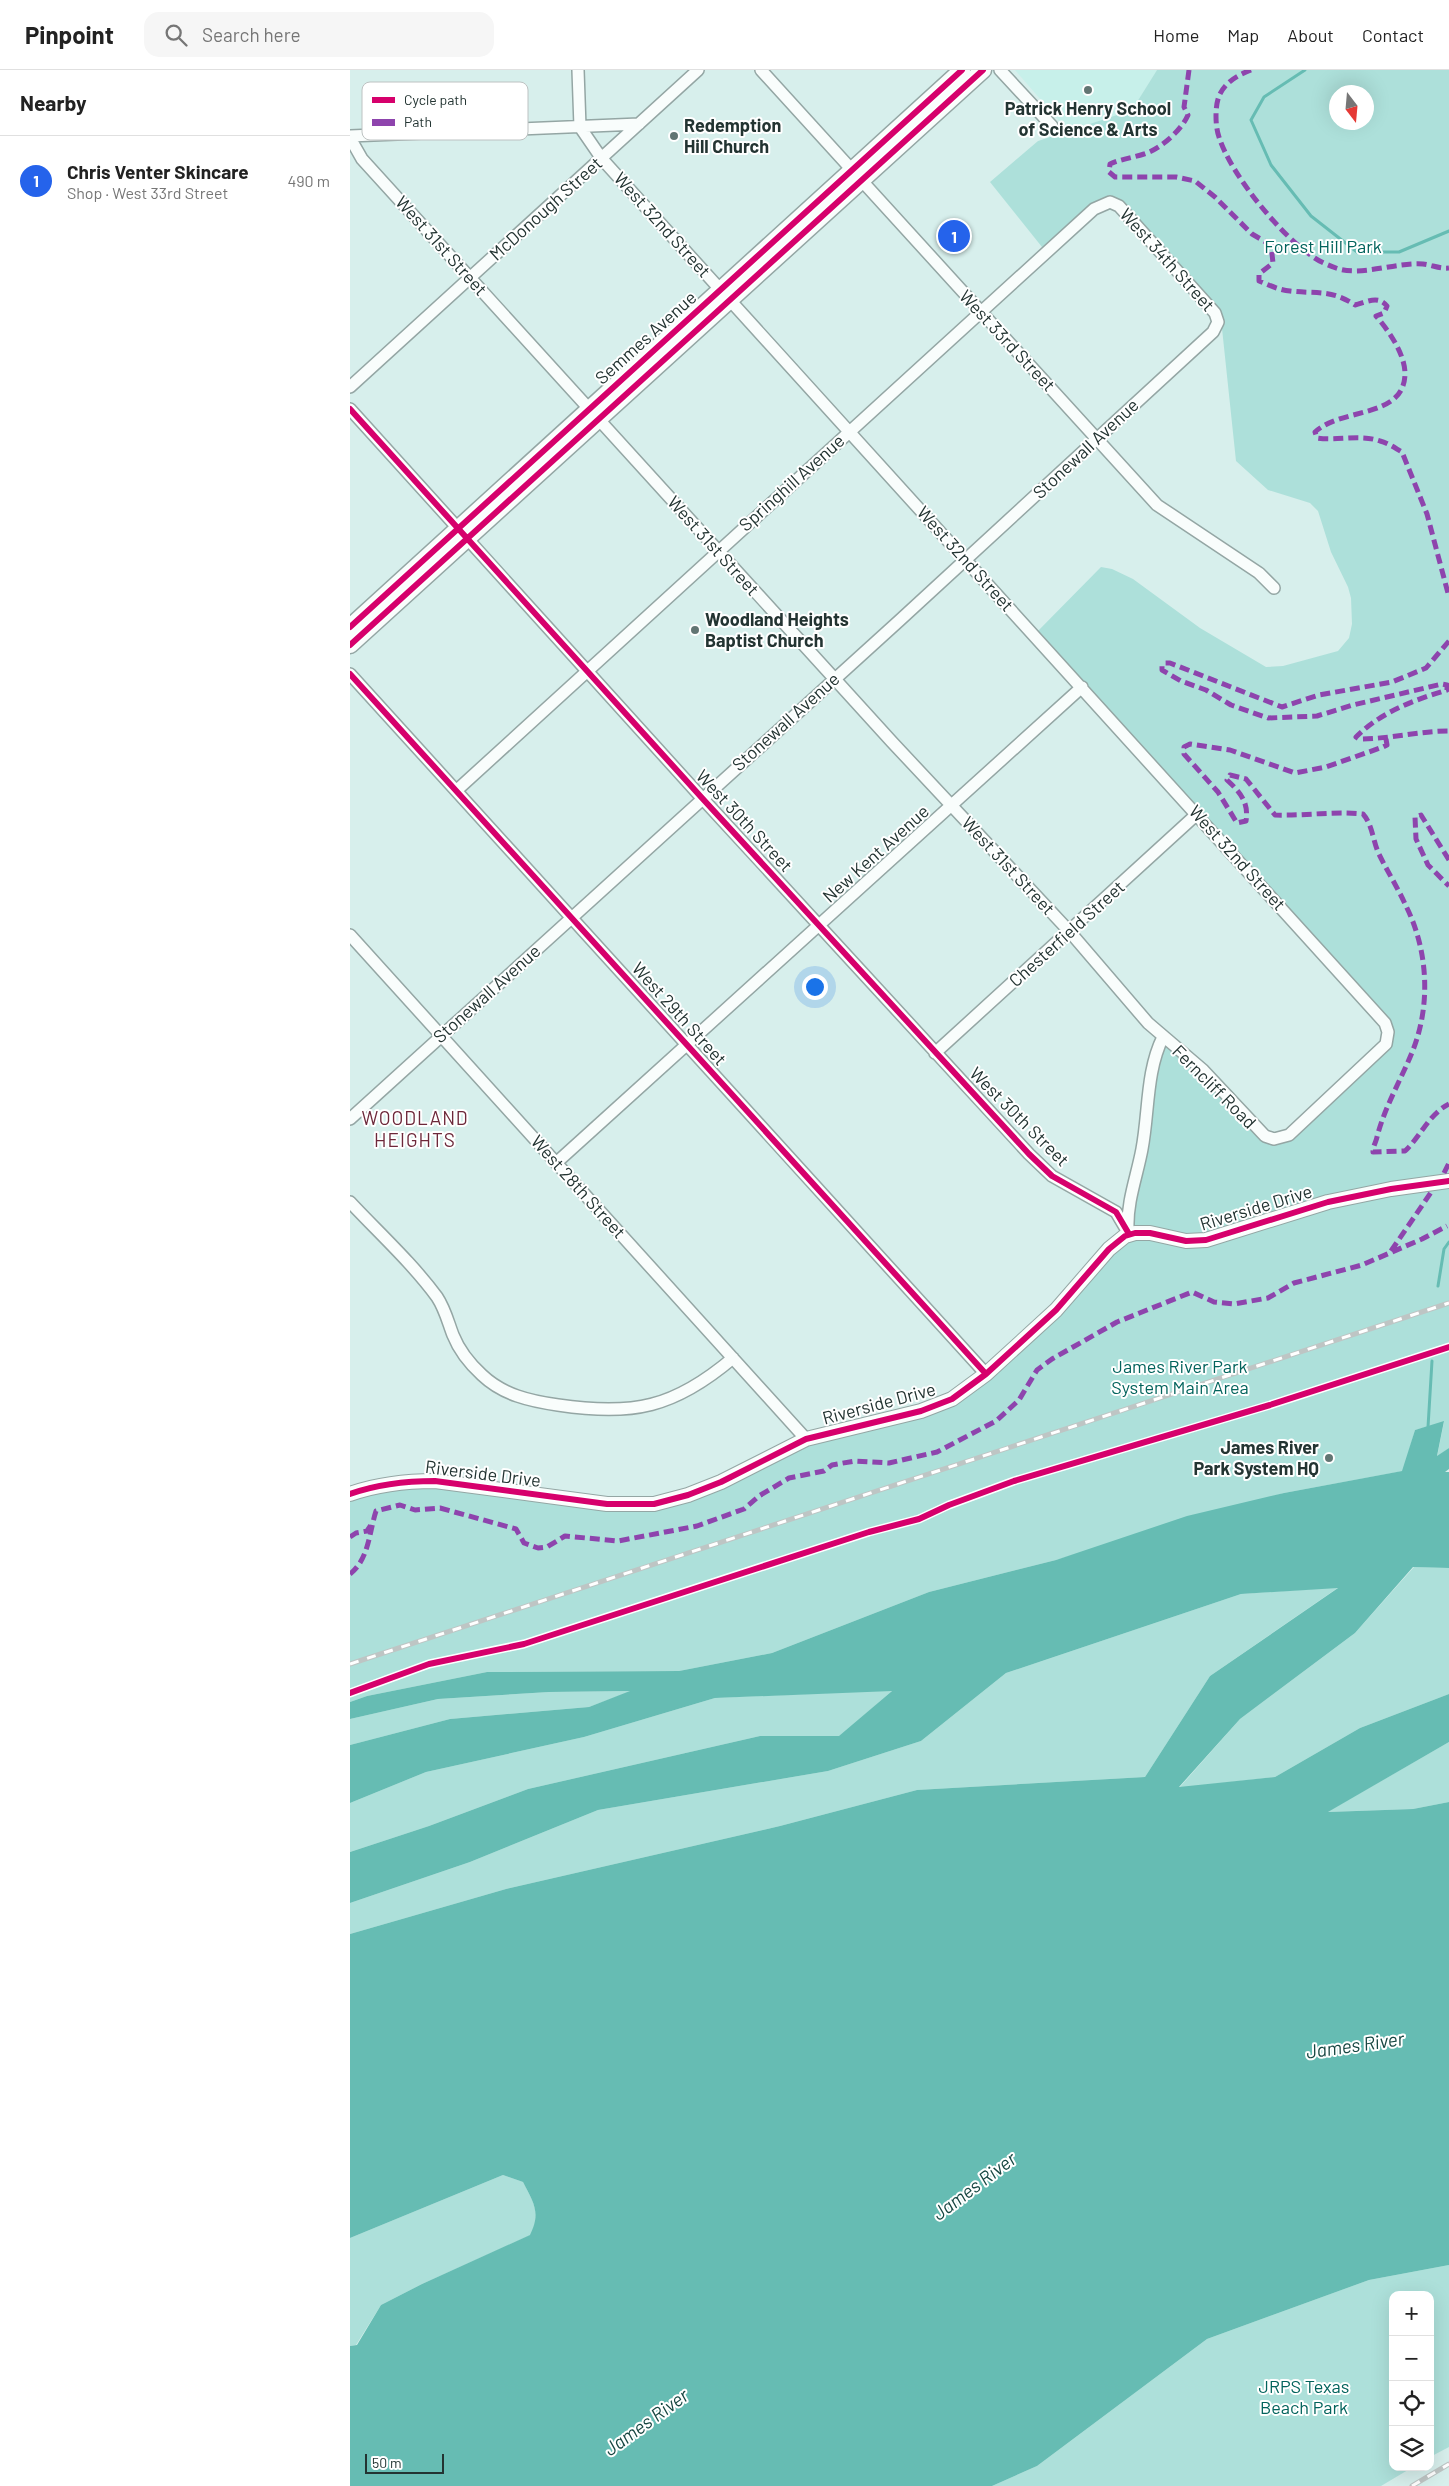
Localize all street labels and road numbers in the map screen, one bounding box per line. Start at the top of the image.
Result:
street label: McDonough Street [484,152,606,265]
street label: West 32nd Street [610,167,716,282]
street label: West 31st Street [391,191,492,300]
street label: West 34th Street [1116,203,1220,315]
street label: West 33rd Street [955,285,1060,396]
street label: Semmes Avenue [590,286,700,388]
street label: Stonewall Avenue [1028,394,1143,503]
street label: Springhill Avenue [734,429,849,535]
street label: West 31st Street [663,491,764,600]
street label: West 32nd Street [913,501,1019,616]
street label: Stonewall Avenue [727,667,843,775]
street label: West 30th Street [692,765,798,876]
street label: New Kent Avenue [818,800,933,907]
street label: West 32nd Street [1185,800,1291,915]
street label: West 31st Street [958,812,1060,919]
street label: Chesterfield Street [1004,875,1129,991]
street label: Stonewall Avenue [428,939,544,1047]
street label: West 29th Street [628,957,732,1069]
street label: Ferncliff Road [1168,1040,1261,1133]
street label: West 30th Street [965,1062,1074,1171]
street label: West 28th Street [527,1130,631,1242]
street label: Riverside Drive [1197,1180,1315,1235]
street label: Riverside Drive [820,1377,938,1429]
street label: Riverside Drive [424,1455,542,1491]

